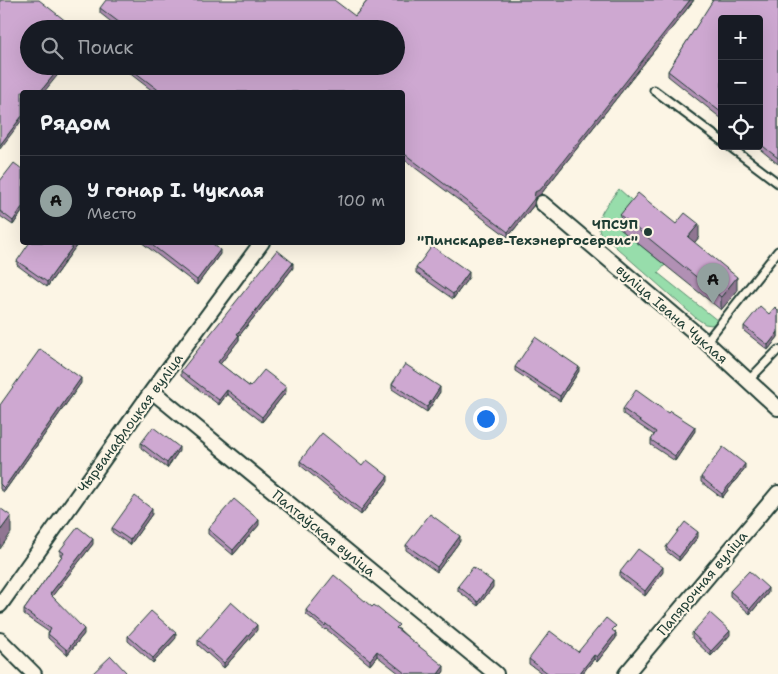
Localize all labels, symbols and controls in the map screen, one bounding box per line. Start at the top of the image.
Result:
map controls [718,15,763,150]
button: + [718,15,763,60]
search box [20,20,405,75]
icon: search [38,34,66,62]
text: Поиск [78,35,133,60]
button: − [718,60,763,105]
button: locate [718,105,763,150]
text: Рядом [40,109,110,137]
text: У гонар І. Чуклая [87,178,264,203]
text: A [50,190,62,211]
text: 100 m [337,190,385,211]
text: Место [87,203,137,224]
place label: ЧПСУП "Пинскдрев-Техэнергосервис" [417,215,638,249]
marker: ЧПСУП "Пинскдрев-Техэнергосервис" [642,226,654,238]
street label: вуліца Івана Чуклая [612,260,732,368]
pin: A [697,263,729,304]
street label: Чырванафлоцкая вуліца [73,350,187,496]
your location [473,406,499,432]
street label: Палтаўская вуліца [269,486,380,580]
street label: Папярочная вуліца [653,527,751,639]

